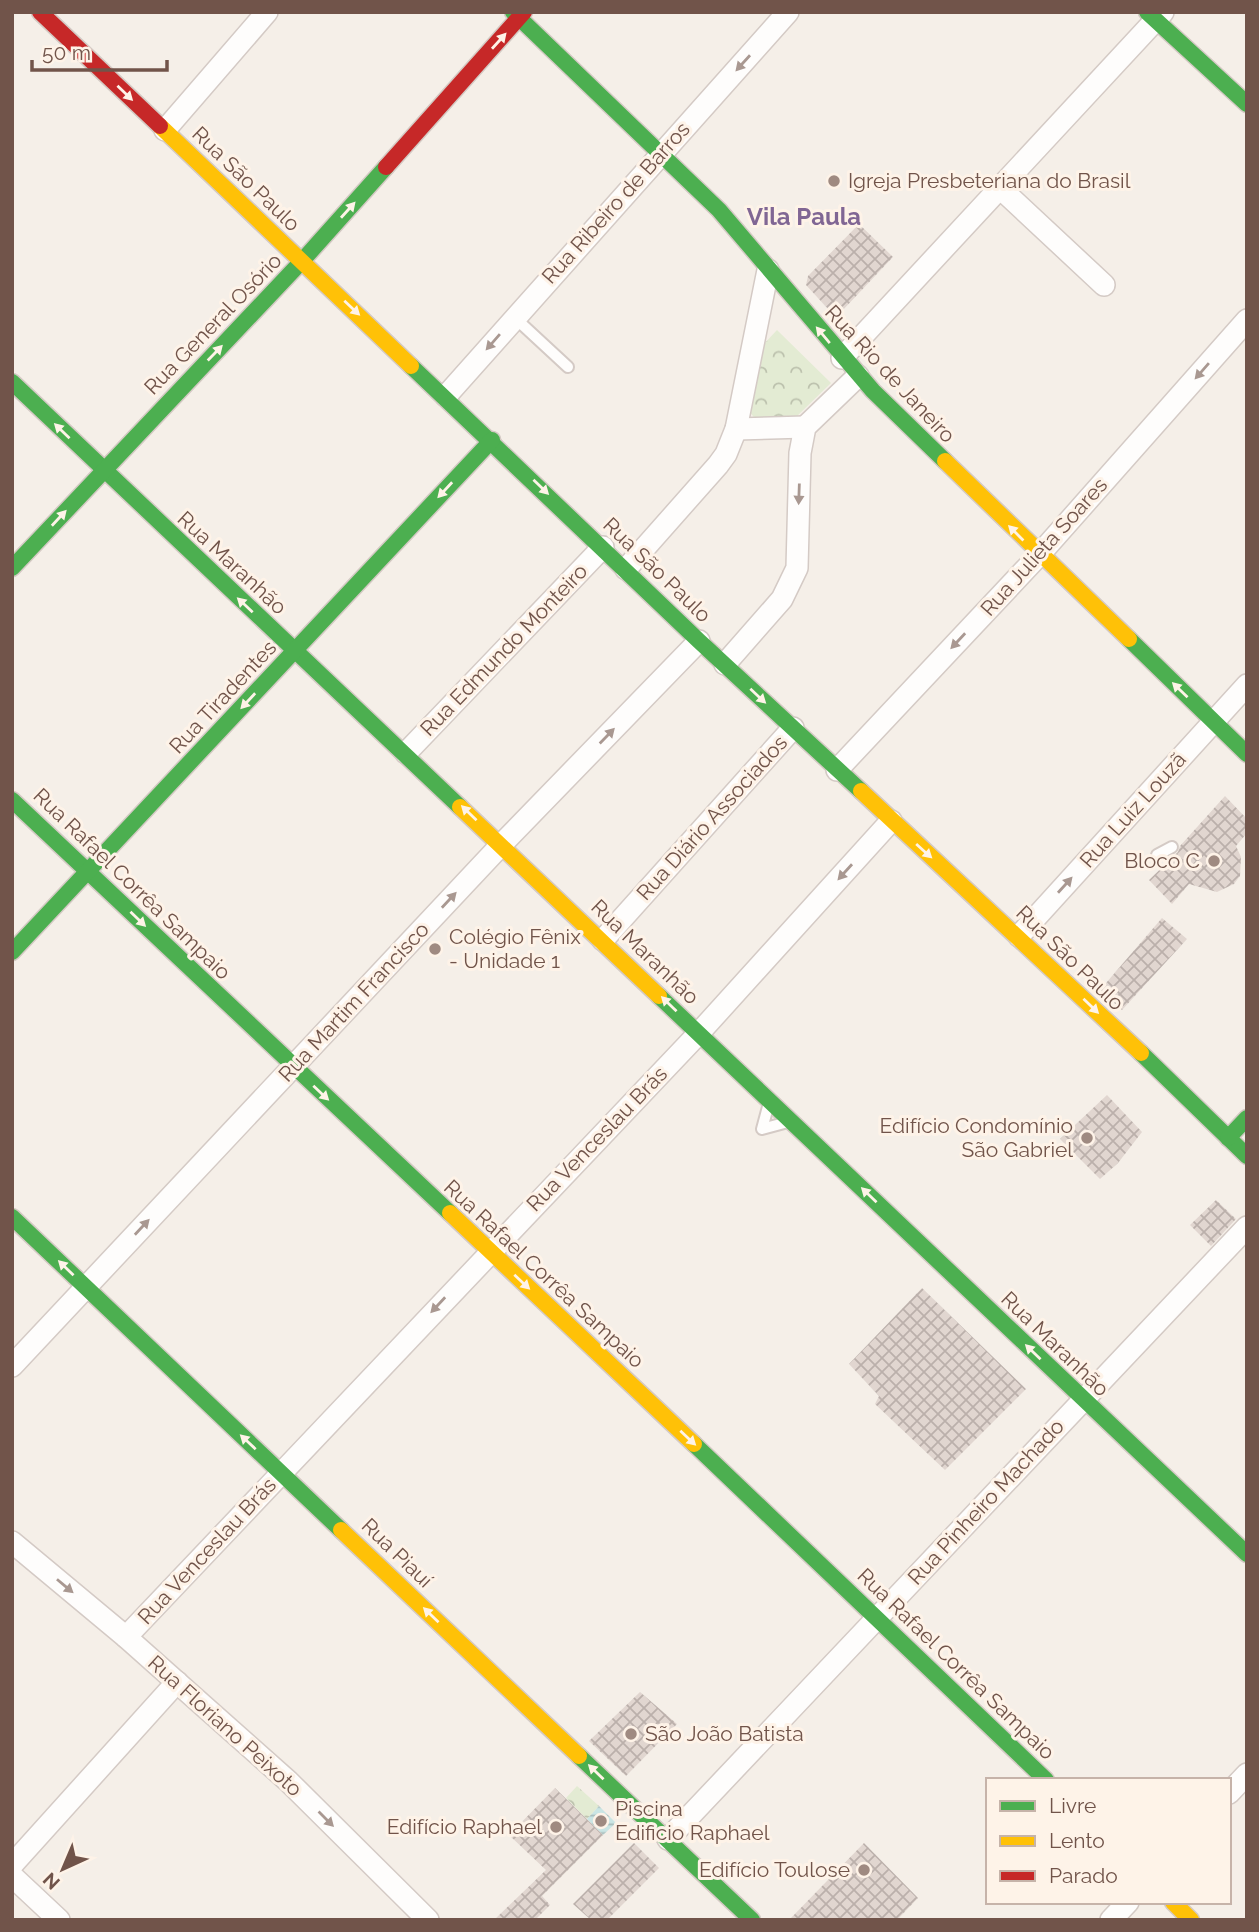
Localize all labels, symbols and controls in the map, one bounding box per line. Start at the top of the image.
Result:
scale bar [32,28,166,72]
one-way arrow [491,32,506,49]
text: 50 m [42,40,91,65]
one-way arrow [735,54,751,71]
one-way arrow [116,85,134,101]
street label: Rua Ribeiro de Barros [536,117,695,289]
street label: Rua São Paulo [187,121,305,236]
place label: Igreja Presbeteriana do Brasil [848,168,1131,193]
marker: Igreja Presbeteriana do Brasil [826,173,842,189]
one-way arrow [340,201,356,219]
district label: Vila Paula [747,202,861,231]
street label: Rua General Osório [139,248,287,400]
one-way arrow [343,300,361,316]
street label: Rua Rio de Janeiro [820,300,961,448]
one-way arrow [815,326,830,344]
one-way arrow [486,333,501,350]
one-way arrow [207,345,223,362]
one-way arrow [1194,362,1210,379]
one-way arrow [54,422,71,439]
street label: Rua Julieta Soares [975,472,1112,621]
one-way arrow [532,479,549,495]
one-way arrow [437,481,453,499]
one-way arrow [793,483,805,505]
street label: Rua Maranhão [173,506,292,619]
one-way arrow [50,510,66,527]
street label: Rua São Paulo [598,512,716,627]
one-way arrow [1008,525,1025,541]
street label: Rua Edmundo Monteiro [415,558,592,741]
one-way arrow [237,597,254,613]
one-way arrow [951,632,967,649]
street label: Rua Tiradentes [164,635,281,758]
one-way arrow [1172,683,1189,699]
one-way arrow [749,687,766,703]
one-way arrow [240,692,256,709]
one-way arrow [598,728,615,745]
street label: Rua Diário Associados [631,730,792,905]
street label: Rua Luiz Louzã [1074,747,1191,872]
street label: Rua Rafael Corrêa Sampaio [29,783,236,984]
one-way arrow [461,806,478,822]
one-way arrow [915,843,933,859]
place label: Bloco C [1124,848,1200,873]
marker: Bloco C [1206,853,1222,869]
one-way arrow [838,863,853,880]
one-way arrow [1057,876,1073,894]
one-way arrow [441,892,457,909]
street label: Rua Maranhão [586,894,704,1009]
street label: Rua São Paulo [1011,900,1129,1015]
one-way arrow [130,911,147,927]
street label: Rua Martim Francisco [273,917,434,1087]
place label: Colégio Fênix - Unidade 1 [449,924,581,973]
marker: Colégio Fênix - Unidade 1 [427,941,443,957]
one-way arrow [661,997,678,1013]
one-way arrow [1082,997,1098,1014]
street label: Rua Venceslau Brás [521,1061,672,1216]
one-way arrow [312,1084,329,1100]
place label: Edifício Condomínio São Gabriel [880,1113,1073,1162]
marker: Edifício Condomínio São Gabriel [1079,1130,1095,1146]
street label: Rua Rafael Corrêa Sampaio [439,1174,649,1373]
one-way arrow [861,1188,878,1204]
one-way arrow [134,1218,150,1236]
one-way arrow [57,1260,74,1277]
one-way arrow [513,1274,530,1290]
street label: Rua Maranhão [996,1286,1114,1401]
one-way arrow [430,1296,446,1314]
one-way arrow [1025,1345,1042,1361]
street label: Rua Pinheiro Machado [902,1414,1069,1590]
one-way arrow [679,1430,697,1446]
one-way arrow [240,1433,257,1450]
street label: Rua Venceslau Brás [132,1472,281,1629]
street label: Rua Piauí [357,1513,438,1593]
street label: Rua Rafael Corrêa Sampaio [853,1563,1060,1764]
one-way arrow [56,1578,73,1593]
one-way arrow [422,1607,440,1623]
street label: Rua Floriano Peixoto [143,1650,307,1801]
place label: São João Batista [645,1721,804,1746]
marker: São João Batista [623,1726,639,1742]
one-way arrow [588,1764,605,1780]
legend [986,1778,1231,1904]
text: Livre [1049,1793,1096,1818]
place label: Piscina Edificio Raphael [615,1796,770,1845]
one-way arrow [317,1810,333,1827]
marker: Piscina Edificio Raphael [593,1813,609,1829]
place label: Edifício Raphael [387,1814,542,1839]
marker: Edifício Raphael [548,1819,564,1835]
text: Lento [1049,1828,1105,1853]
north arrow [28,1834,98,1904]
place label: Edifício Toulose [699,1857,850,1882]
marker: Edifício Toulose [856,1862,872,1878]
text: Parado [1049,1863,1118,1888]
text: N [38,1868,64,1894]

